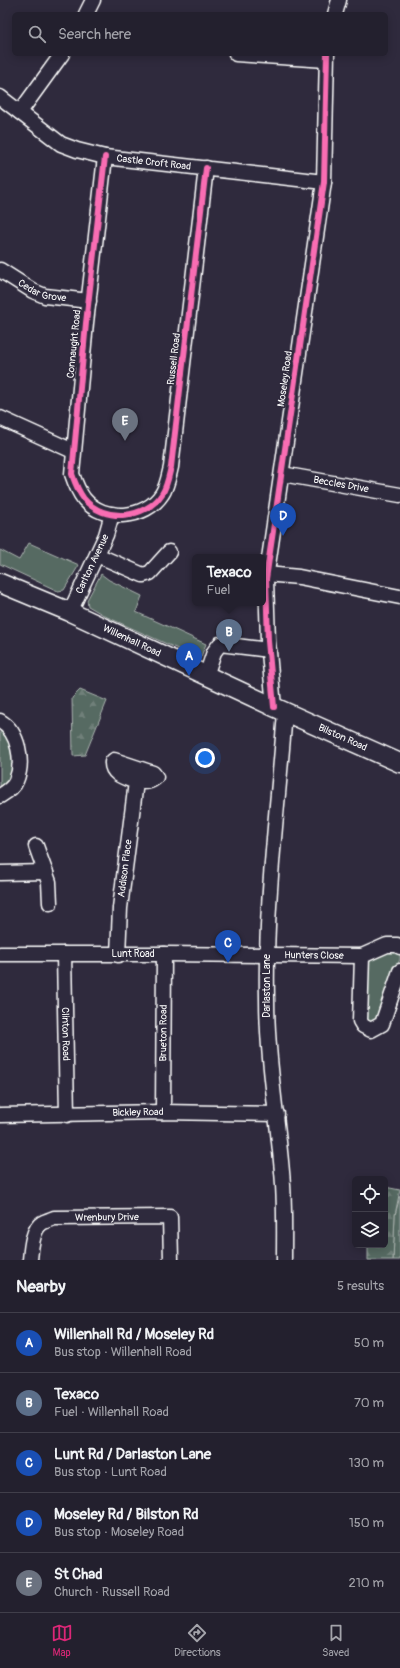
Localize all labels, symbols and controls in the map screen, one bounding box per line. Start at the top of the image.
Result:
search box [12,12,388,56]
icon: search [26,23,48,45]
text: Search here [58,25,131,44]
street label: Castle Croft Road [116,152,192,173]
street label: Cedar Grove [16,277,67,304]
street label: Connaught Road [64,309,84,379]
street label: Russell Road [165,332,183,386]
street label: Moseley Road [275,350,295,408]
pin: E [112,408,138,441]
street label: Beccles Drive [312,474,370,495]
pin: D [270,503,296,536]
street label: Carlton Avenue [73,532,112,596]
popup [192,554,266,606]
text: Texaco [207,563,251,582]
text: Fuel [207,582,230,598]
pin: B [216,619,242,652]
street label: Willenhall Road [101,622,163,659]
pin: A [176,643,202,676]
street label: Bilston Road [316,721,369,754]
your location [195,748,215,768]
street label: Addison Place [115,839,135,898]
pin: C [215,930,241,963]
street label: Lunt Road [111,948,155,960]
street label: Hunters Close [284,949,344,962]
street label: Darlaston Lane [261,954,273,1018]
street label: Brueton Road [157,1004,170,1062]
street label: Clinton Road [59,1007,72,1061]
street label: Bickley Road [112,1106,164,1119]
map controls [352,1176,388,1248]
button: locate [352,1176,388,1212]
street label: Wrenbury Drive [75,1211,139,1224]
button: layers [352,1212,388,1248]
text: Nearby [16,1276,65,1297]
text: 5 results [337,1278,384,1294]
text: Willenhall Rd / Moseley Rd [54,1325,214,1344]
text: A [25,1335,33,1351]
text: 50 m [354,1335,384,1351]
text: Bus stop · Willenhall Road [54,1344,192,1360]
text: Texaco [54,1385,99,1404]
text: B [25,1395,33,1411]
text: 70 m [354,1395,384,1411]
text: Fuel · Willenhall Road [54,1404,169,1420]
text: Lunt Rd / Darlaston Lane [54,1445,211,1464]
text: C [25,1455,33,1471]
text: 130 m [348,1455,384,1471]
text: Bus stop · Lunt Road [54,1464,167,1480]
text: Moseley Rd / Bilston Rd [54,1505,199,1524]
text: D [25,1515,33,1531]
text: 150 m [349,1515,384,1531]
text: Bus stop · Moseley Road [54,1524,184,1540]
text: St Chad [54,1565,103,1584]
text: E [26,1575,32,1591]
text: 210 m [348,1575,384,1591]
text: Church · Russell Road [54,1584,170,1600]
tab: Map [51,1622,73,1659]
tab: Directions [174,1622,221,1659]
tab: Saved [322,1622,349,1659]

